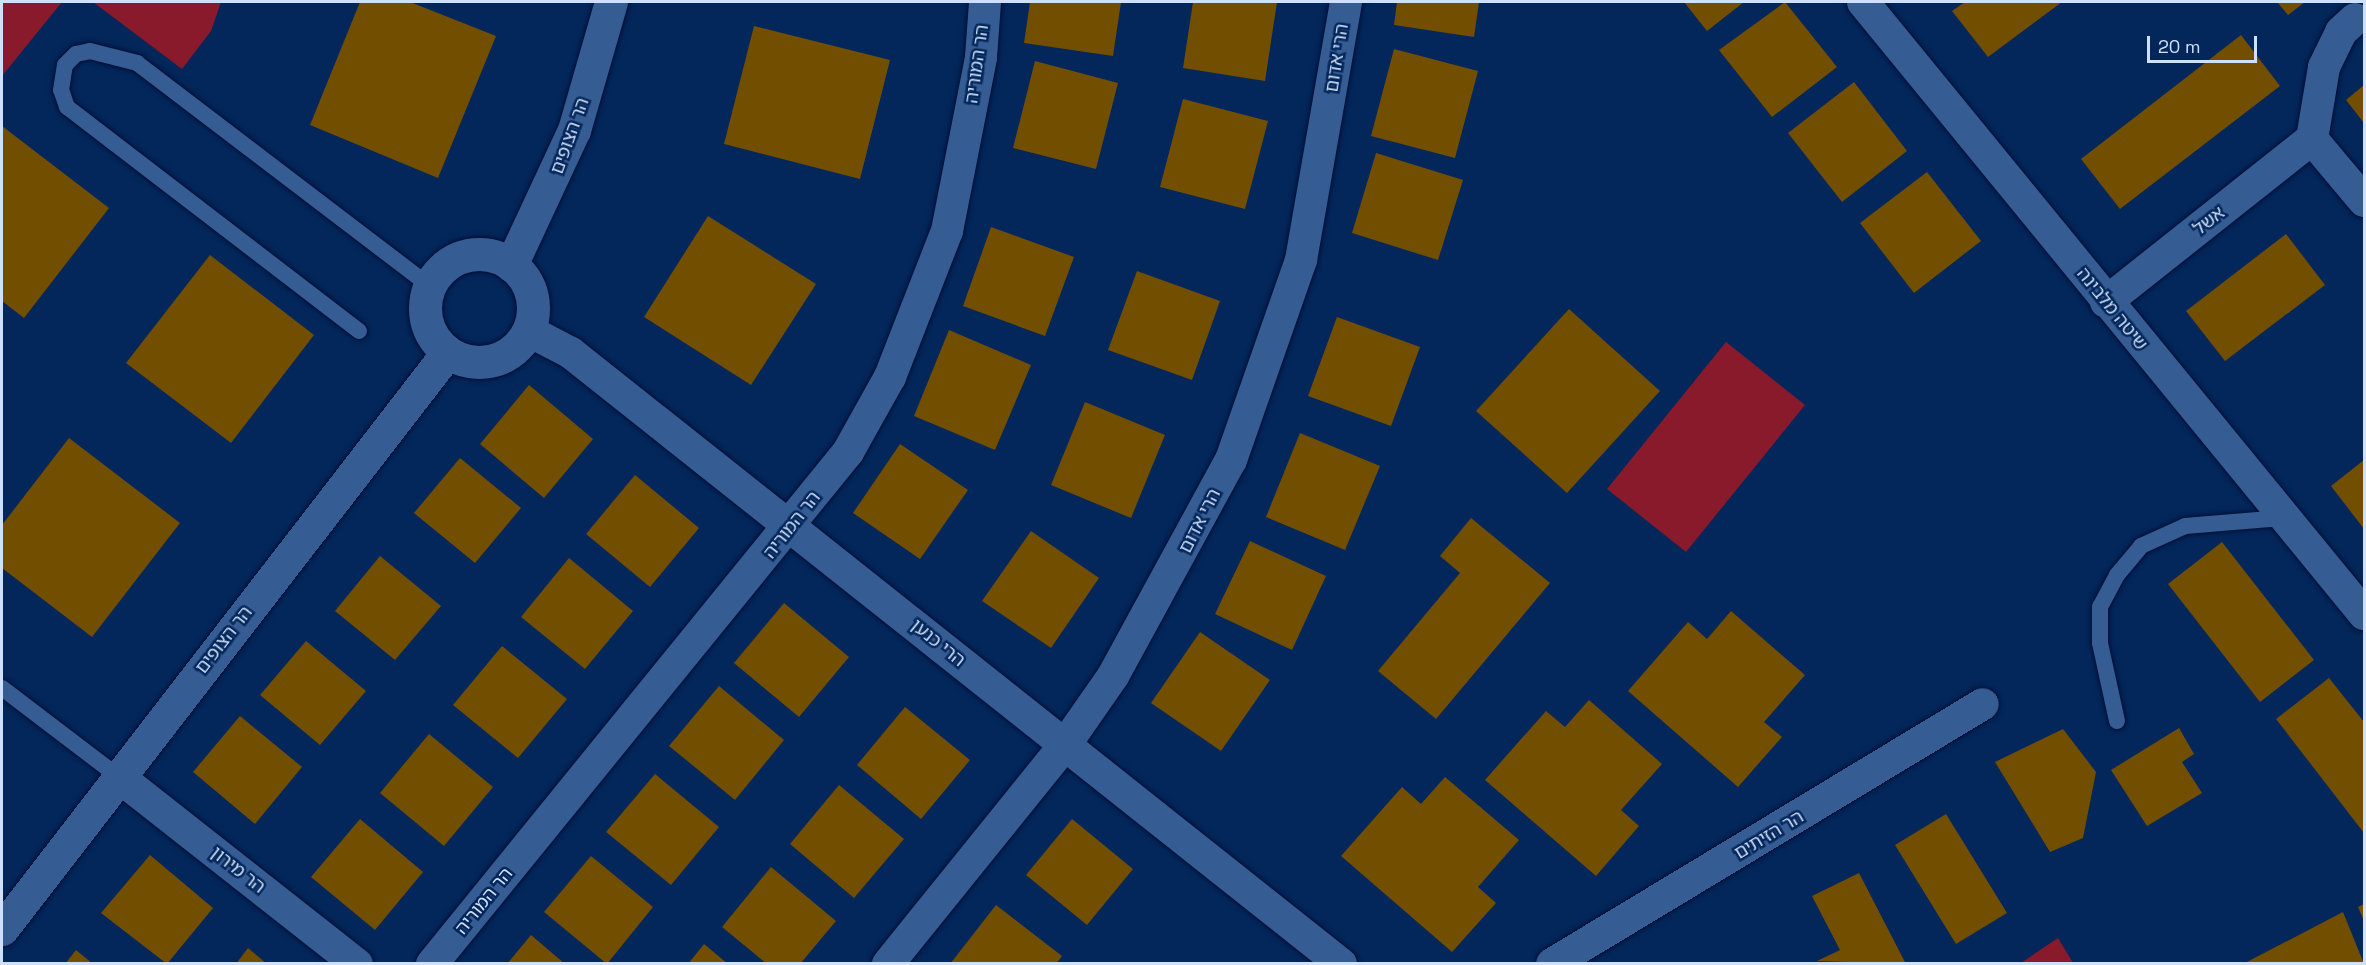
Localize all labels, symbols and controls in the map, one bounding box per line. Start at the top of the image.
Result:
street label: הרי אדום [1321,22,1353,94]
street label: הר המוריה [961,23,993,105]
scale bar [2150,24,2260,62]
text: 20 m [2158,35,2201,58]
street label: הר הצופים [546,95,594,177]
street label: אשל [2189,202,2229,240]
street label: שיטה מלבינה [2072,263,2152,355]
street label: הרי אדום [1175,485,1225,557]
street label: הר המוריה [759,487,825,563]
street label: הר הצופים [191,602,257,678]
street label: הרי כנען [907,615,969,671]
street label: הר הזיתים [1731,806,1807,864]
street label: הר מירון [207,842,269,898]
street label: הר המוריה [451,863,517,939]

